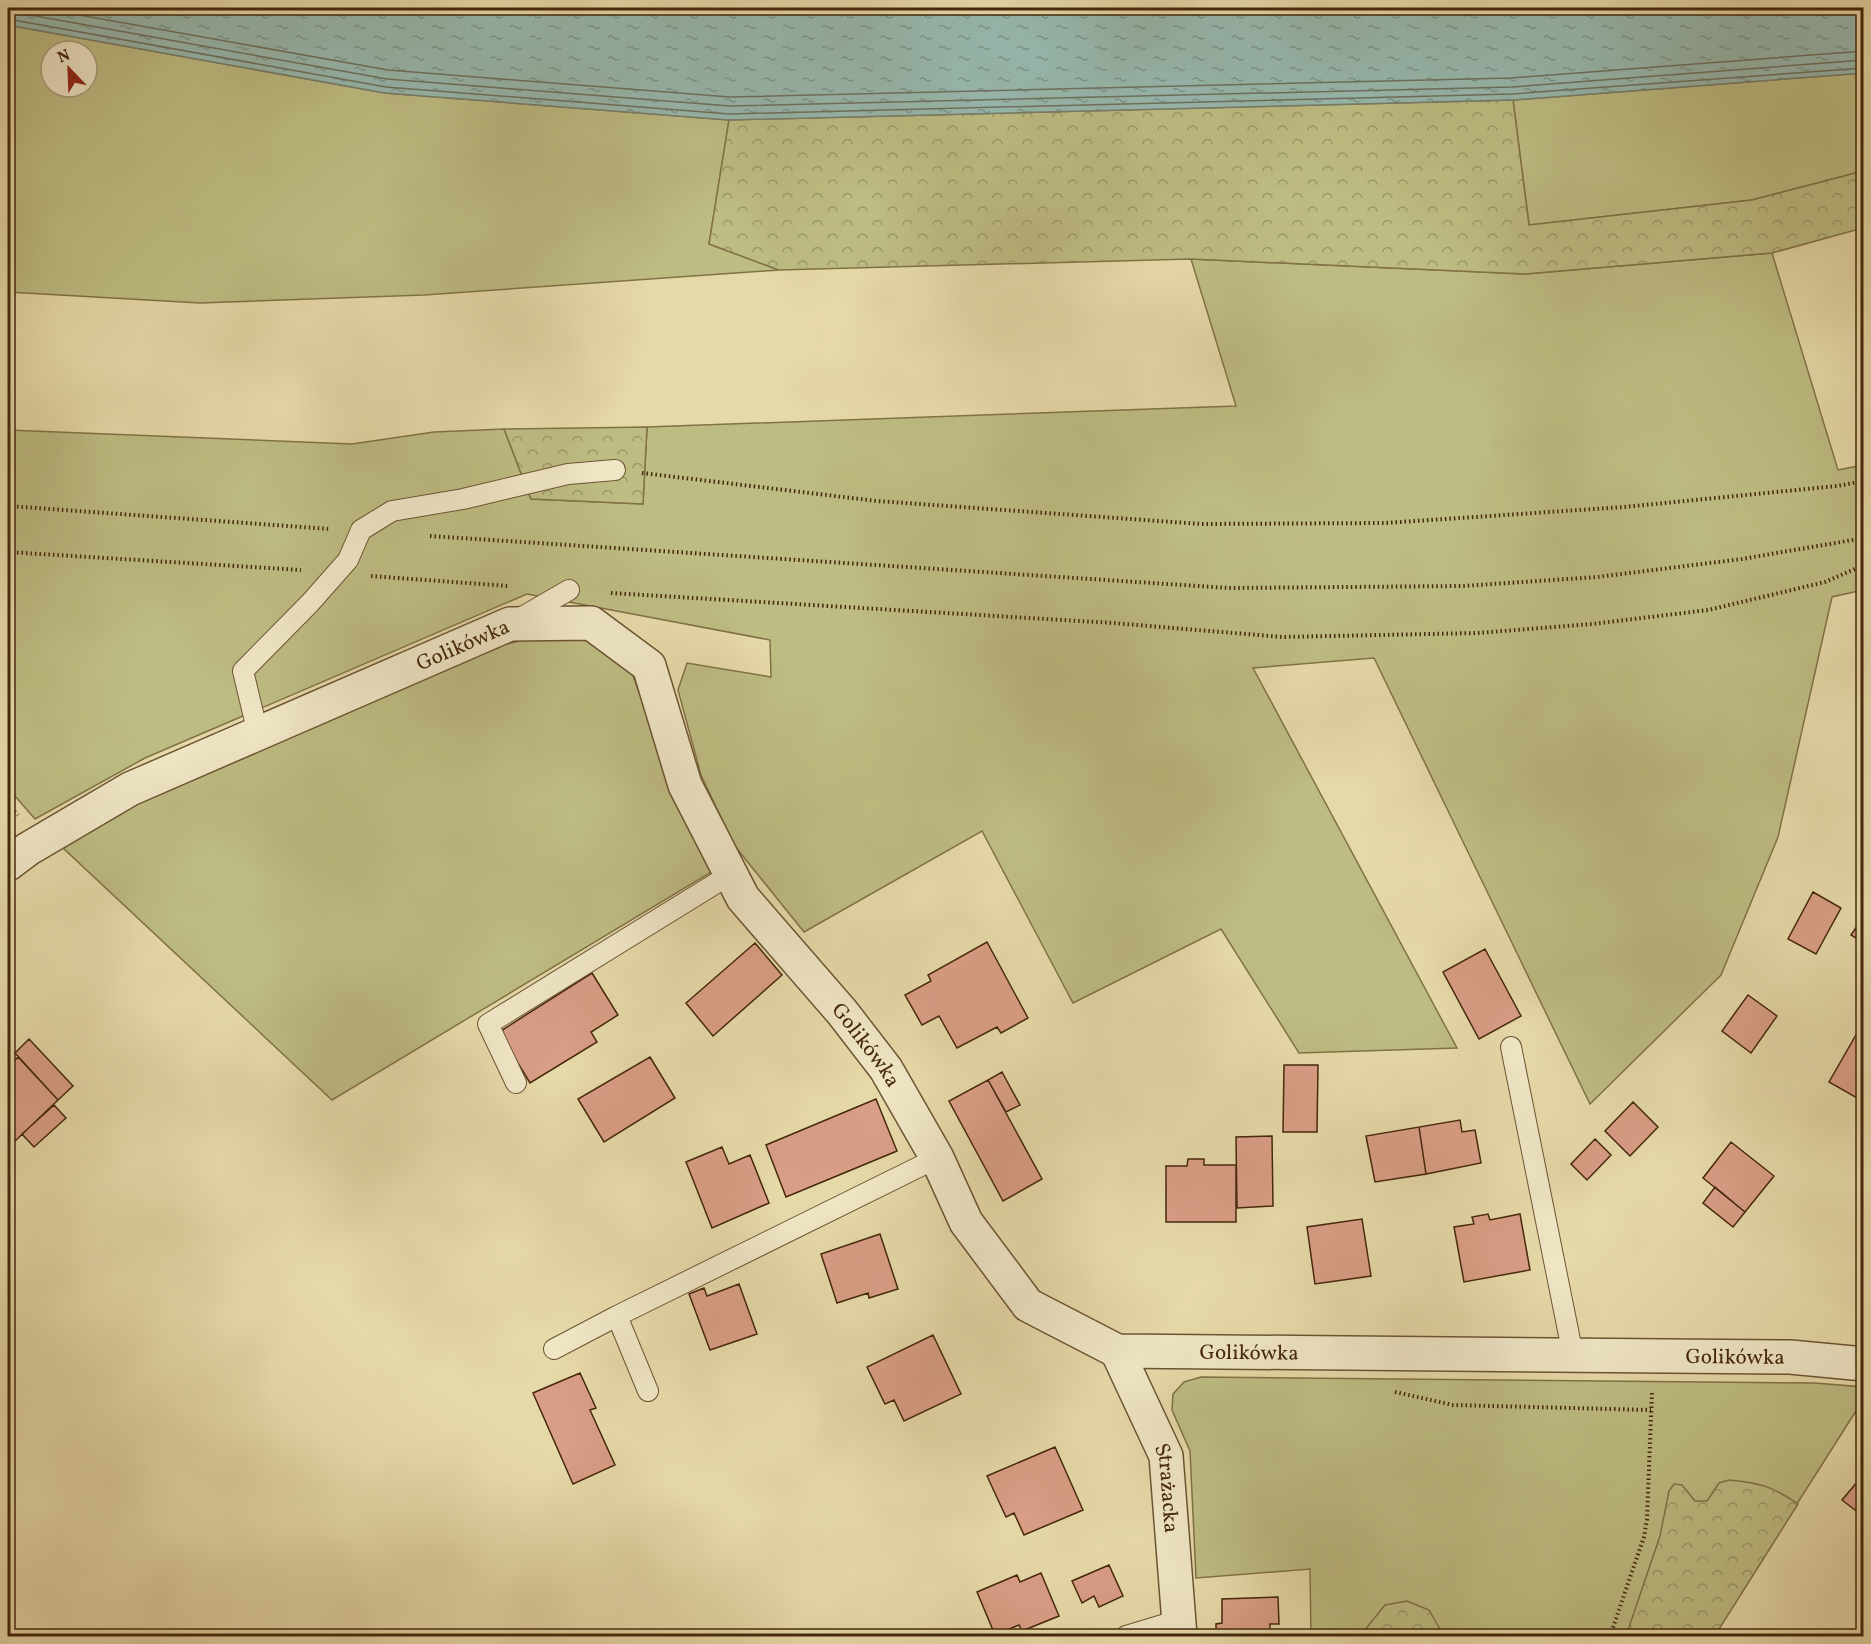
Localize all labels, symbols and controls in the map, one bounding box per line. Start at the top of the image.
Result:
north arrow [39,39,99,99]
text: N [54,44,74,69]
street label: Golikówka [412,613,515,679]
street label: Golikówka [824,997,906,1093]
street label: Golikówka [1199,1339,1299,1369]
street label: Golikówka [1685,1343,1785,1373]
street label: Strażacka [1146,1439,1185,1534]

